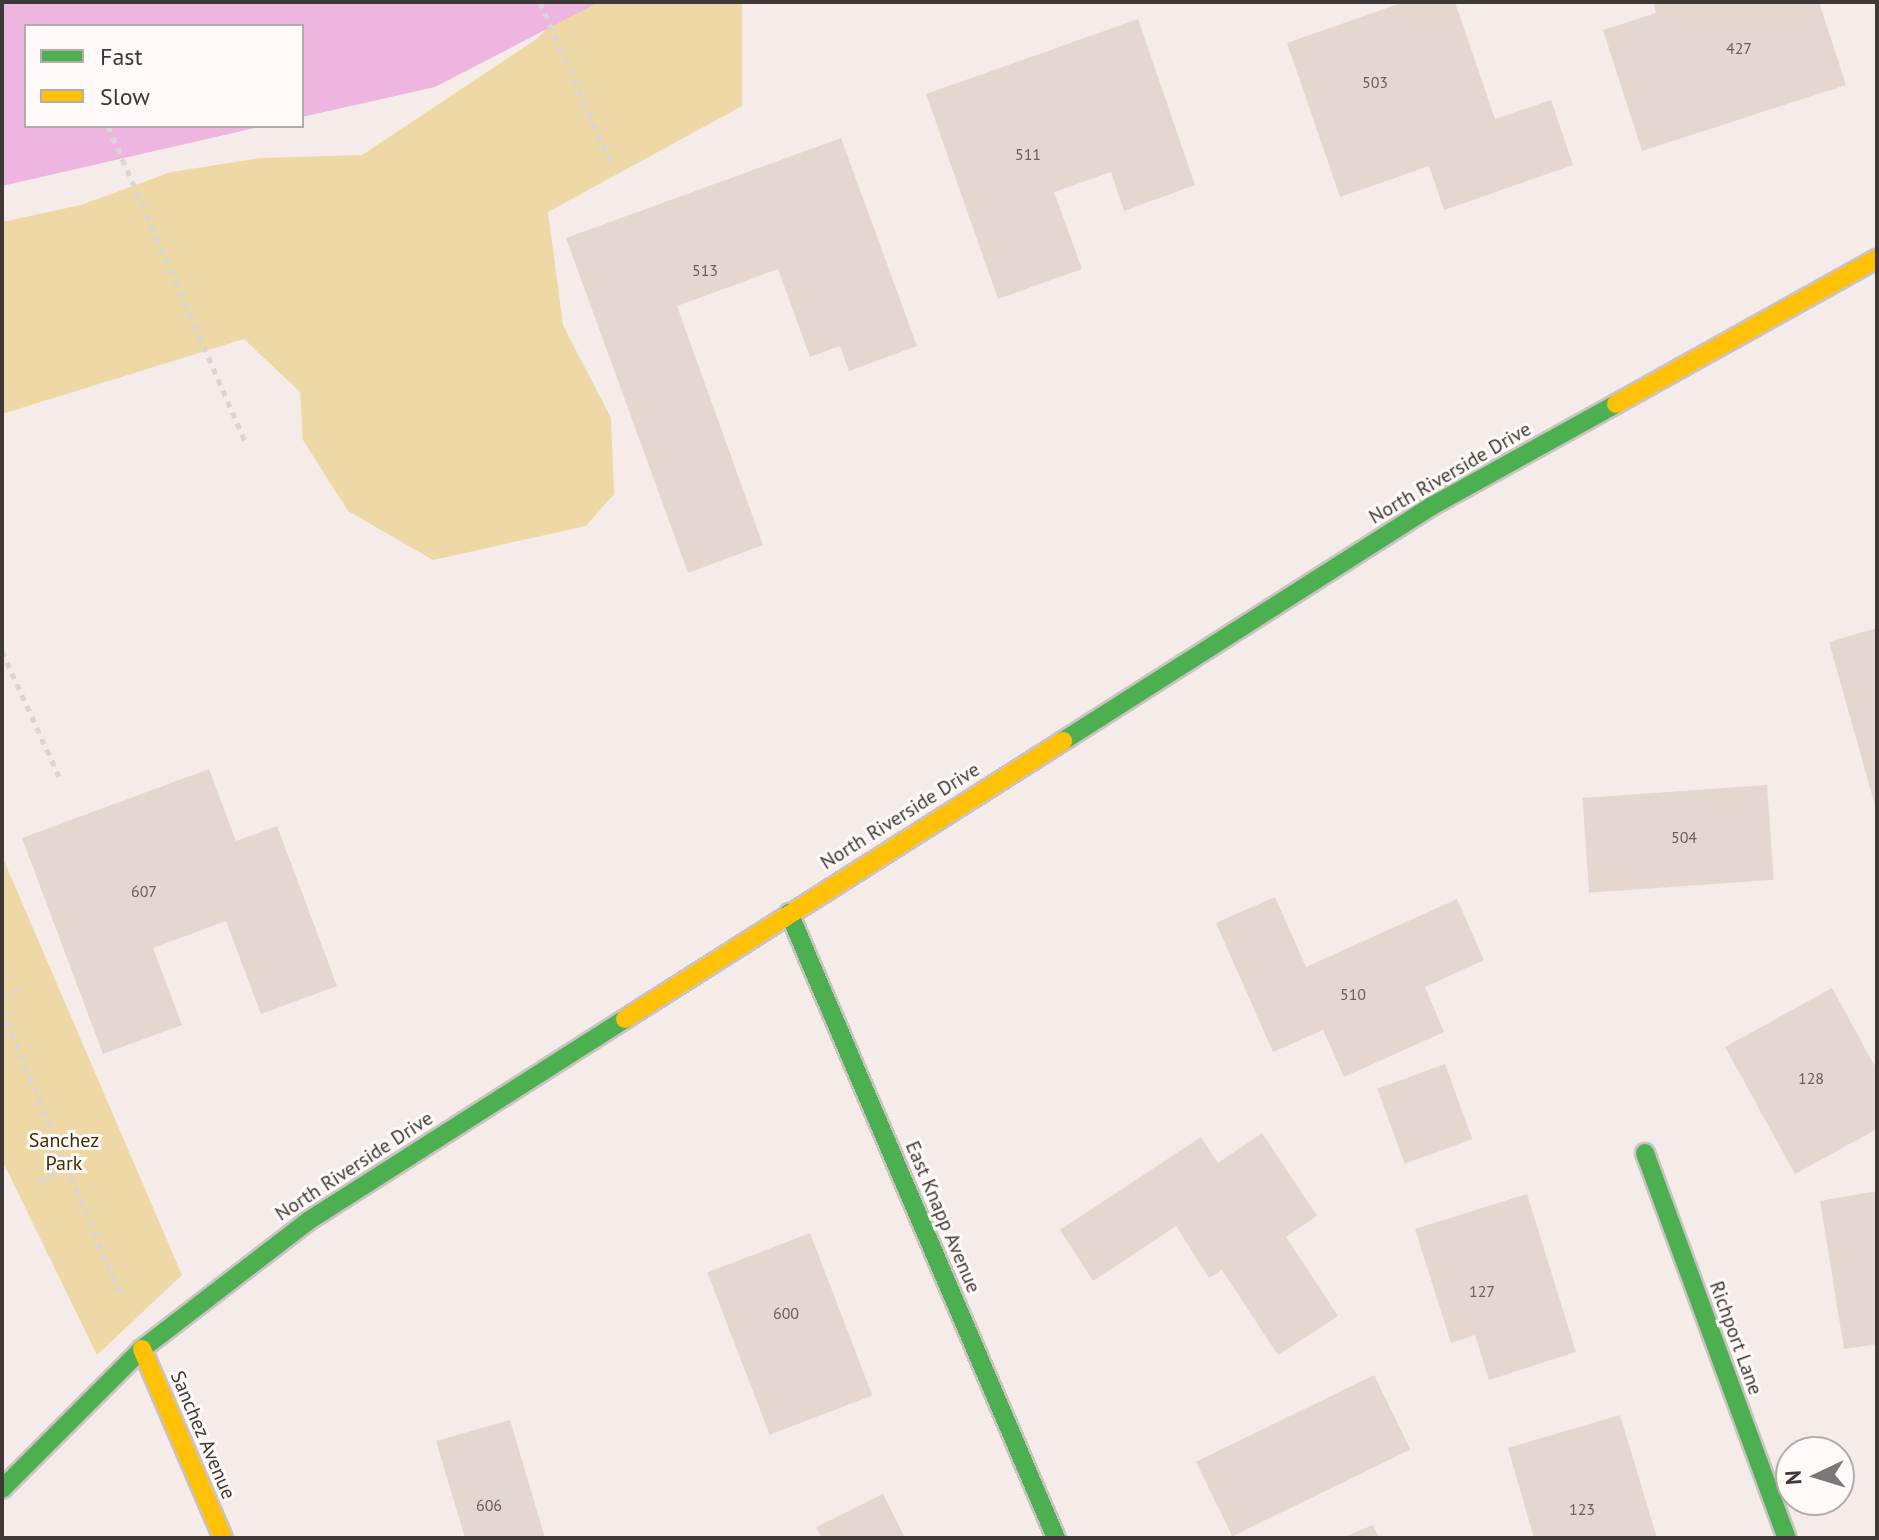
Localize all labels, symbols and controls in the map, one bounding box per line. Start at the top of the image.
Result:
legend [24,24,304,128]
house number: 427 [1726,38,1752,58]
text: Fast [100,41,143,72]
house number: 503 [1362,72,1388,92]
text: Slow [100,81,150,112]
house number: 511 [1015,144,1041,164]
house number: 513 [692,260,718,280]
street label: North Riverside Drive [1365,417,1535,529]
street label: North Riverside Drive [816,757,984,875]
house number: 504 [1671,827,1697,847]
house number: 607 [131,881,157,901]
house number: 510 [1340,984,1366,1004]
house number: 128 [1798,1068,1824,1088]
street label: North Riverside Drive [271,1106,437,1226]
park label: Sanchez Park [29,1128,99,1175]
street label: East Knapp Avenue [900,1137,986,1297]
street label: Richport Lane [1704,1278,1768,1398]
house number: 127 [1469,1281,1495,1301]
house number: 600 [773,1303,799,1323]
street label: Sanchez Avenue [165,1367,241,1503]
north arrow [1775,1436,1855,1516]
text: N [1779,1469,1808,1486]
house number: 606 [476,1495,502,1515]
house number: 123 [1569,1499,1595,1519]

